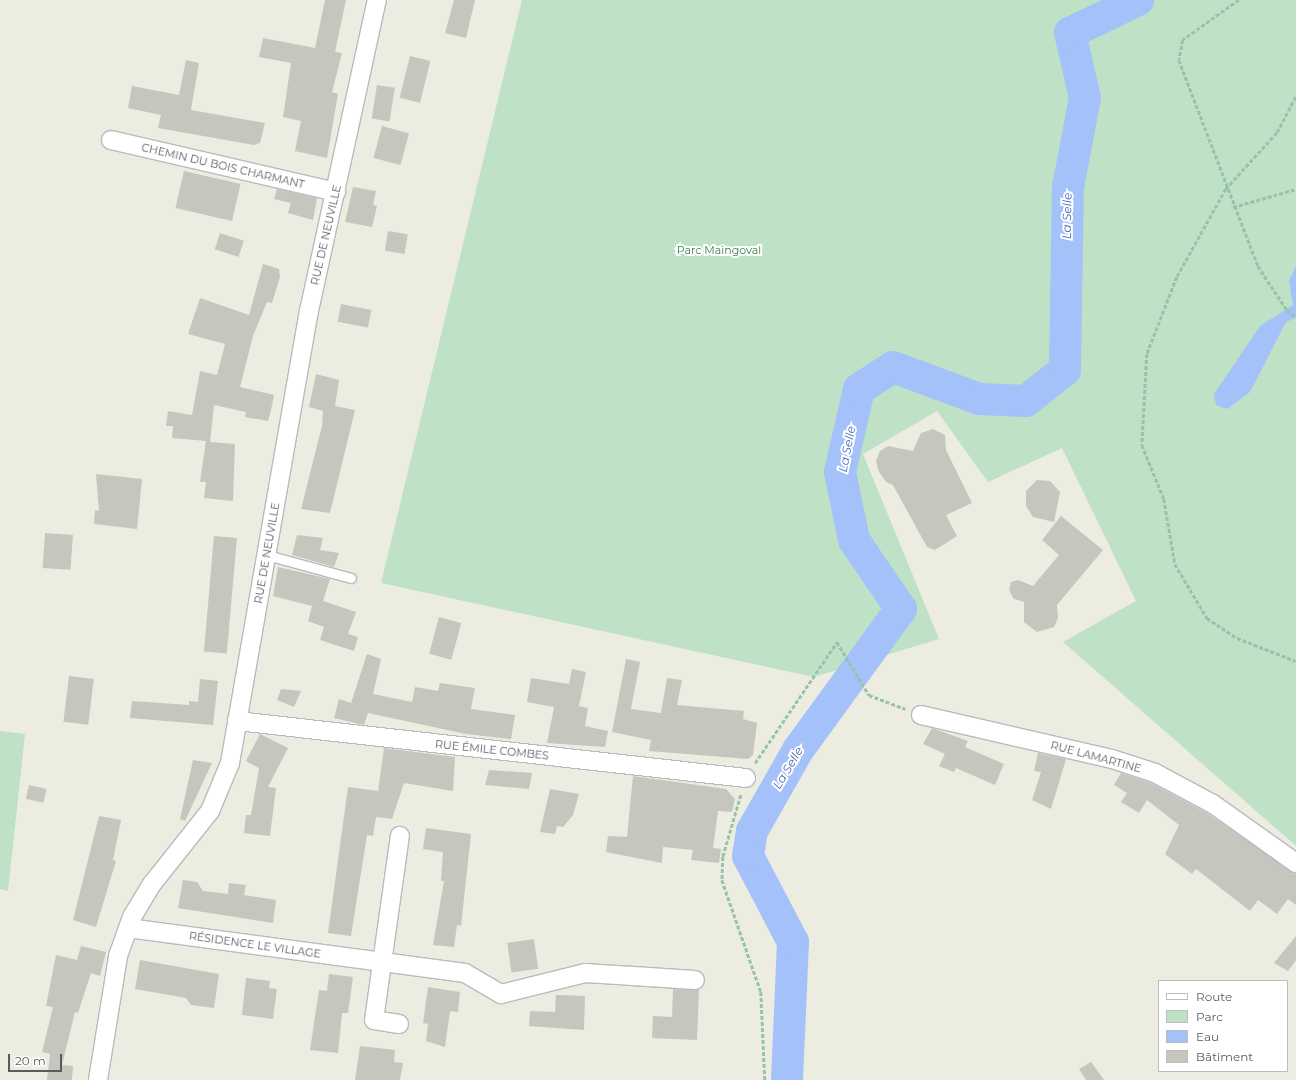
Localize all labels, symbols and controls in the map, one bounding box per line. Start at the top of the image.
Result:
street label: CHEMIN DU BOIS CHARMANT [140,141,306,191]
street label: RUE DE NEUVILLE [308,184,344,286]
water label: La Selle [1059,193,1075,239]
park label: Parc Maingoval [677,243,761,257]
water label: La Selle [835,425,859,473]
street label: RUE DE NEUVILLE [252,501,282,605]
street label: RUE ÉMILE COMBES [434,737,550,763]
street label: RUE LAMARTINE [1049,739,1143,775]
water label: La Selle [770,744,806,792]
street label: RÉSIDENCE LE VILLAGE [188,929,322,961]
legend [1158,980,1288,1072]
text: Route [1196,989,1232,1004]
text: Parc [1196,1009,1223,1024]
text: Eau [1196,1029,1219,1044]
scale bar [10,1046,64,1072]
text: Bâtiment [1196,1049,1253,1064]
text: 20 m [15,1053,46,1068]

